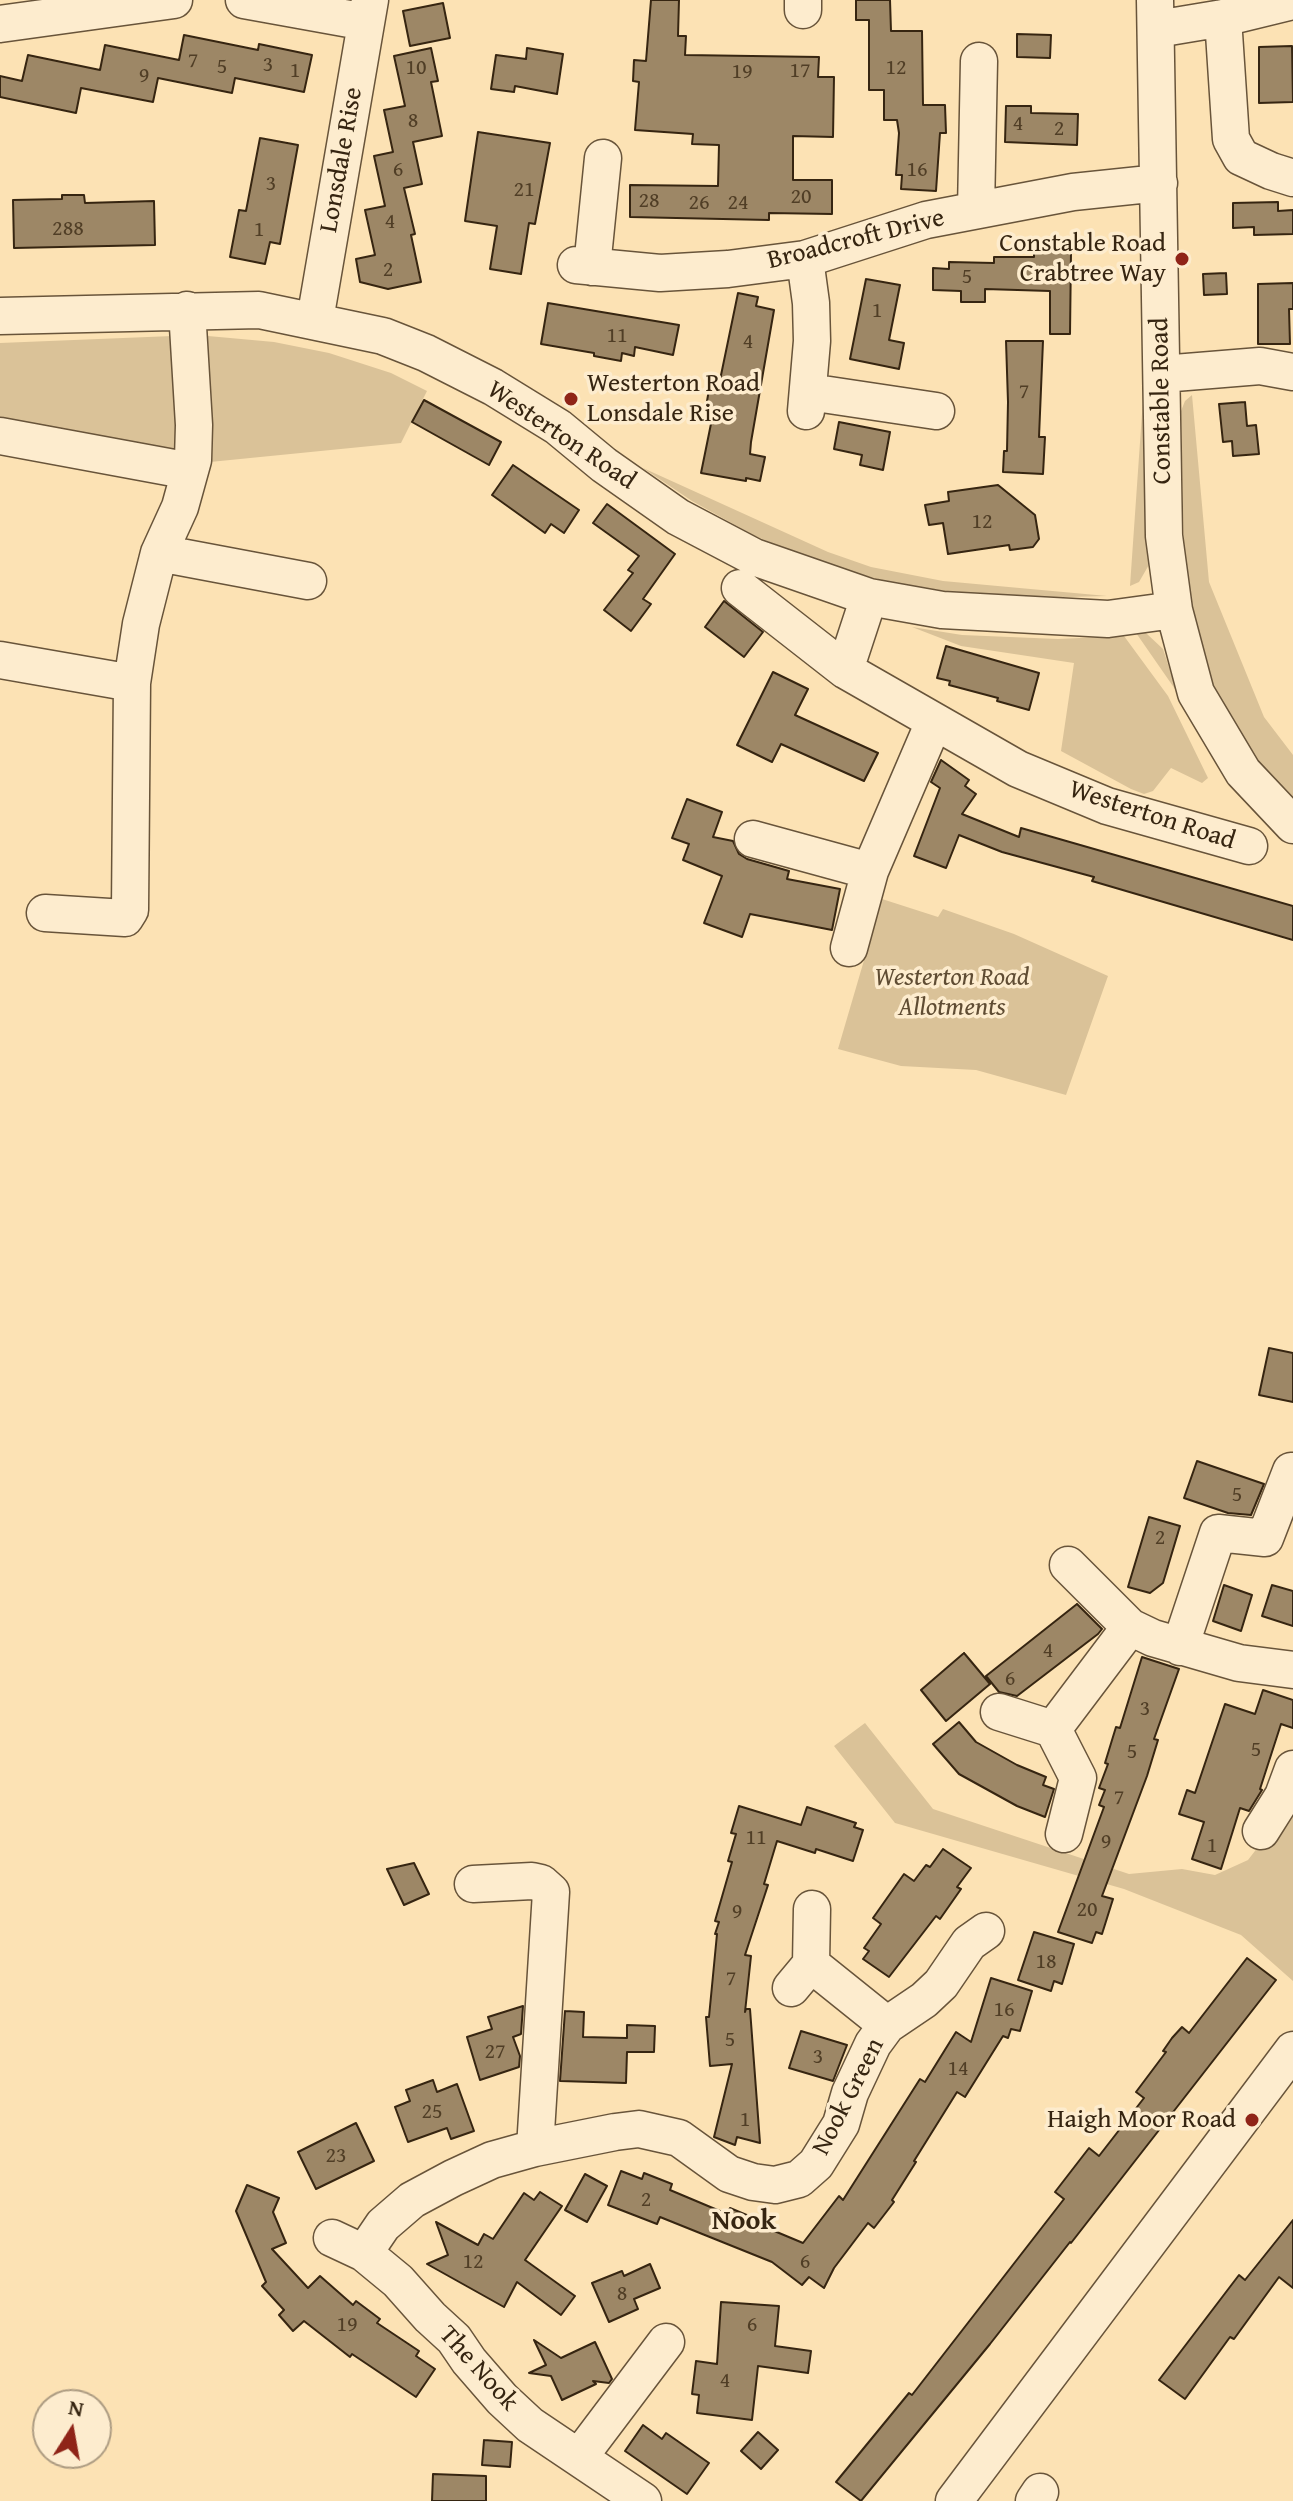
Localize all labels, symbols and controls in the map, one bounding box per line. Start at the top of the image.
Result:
house number: 7 [188,48,198,74]
house number: 3 [263,52,273,78]
house number: 5 [217,54,227,80]
house number: 10 [405,55,427,81]
house number: 12 [885,55,907,81]
house number: 1 [290,58,300,84]
house number: 17 [789,58,811,84]
house number: 19 [731,59,753,85]
house number: 9 [139,63,149,89]
street label: Lonsdale Rise [314,85,370,235]
house number: 8 [408,108,418,134]
house number: 4 [1013,111,1023,137]
house number: 2 [1054,116,1064,142]
house number: 6 [393,157,403,183]
house number: 16 [906,157,928,183]
house number: 3 [266,171,276,197]
house number: 21 [513,177,535,203]
house number: 20 [790,184,812,210]
house number: 28 [638,188,660,214]
house number: 26 [688,190,710,216]
house number: 24 [727,190,749,216]
street label: Broadcroft Drive [764,203,948,277]
house number: 4 [385,209,395,235]
house number: 288 [52,216,84,242]
house number: 1 [254,217,264,243]
place label: Constable Road Crabtree Way [999,228,1166,290]
marker: Constable Road Crabtree Way [1173,250,1191,268]
house number: 2 [383,257,393,283]
house number: 5 [962,264,972,290]
house number: 1 [872,298,882,324]
street label: Constable Road [1145,317,1179,485]
house number: 11 [606,323,628,349]
house number: 4 [743,329,753,355]
place label: Westerton Road Lonsdale Rise [587,368,760,430]
street label: Westerton Road [481,375,641,497]
house number: 7 [1019,379,1029,405]
marker: Westerton Road Lonsdale Rise [562,390,580,408]
house number: 12 [971,509,993,535]
street label: Westerton Road [1065,774,1239,858]
park label: Westerton Road Allotments [874,962,1030,1024]
house number: 5 [1232,1482,1242,1508]
house number: 2 [1155,1525,1165,1551]
house number: 4 [1043,1638,1053,1664]
house number: 6 [1005,1666,1015,1692]
house number: 3 [1140,1696,1150,1722]
house number: 5 [1251,1737,1261,1763]
house number: 5 [1127,1739,1137,1765]
house number: 7 [1114,1785,1124,1811]
house number: 11 [745,1825,767,1851]
house number: 9 [1101,1829,1111,1855]
house number: 1 [1207,1833,1217,1859]
house number: 20 [1076,1897,1098,1923]
house number: 9 [732,1899,742,1925]
house number: 18 [1035,1949,1057,1975]
house number: 7 [726,1966,736,1992]
house number: 16 [993,1997,1015,2023]
house number: 5 [725,2027,735,2053]
street label: Nook Green [806,2033,892,2161]
house number: 27 [484,2039,506,2065]
house number: 3 [813,2044,823,2070]
house number: 14 [947,2056,969,2082]
house number: 25 [421,2099,443,2125]
place label: Haigh Moor Road [1047,2104,1236,2136]
house number: 1 [740,2107,750,2133]
marker: Haigh Moor Road [1243,2111,1261,2129]
house number: 23 [325,2143,347,2169]
house number: 2 [641,2187,651,2213]
district label: Nook [712,2205,776,2239]
house number: 12 [462,2249,484,2275]
house number: 6 [800,2249,810,2275]
house number: 8 [617,2281,627,2307]
house number: 19 [336,2312,358,2338]
house number: 6 [747,2312,757,2338]
street label: The Nook [432,2320,524,2418]
house number: 4 [720,2368,730,2394]
north arrow [32,2389,112,2469]
text: N [66,2390,86,2425]

